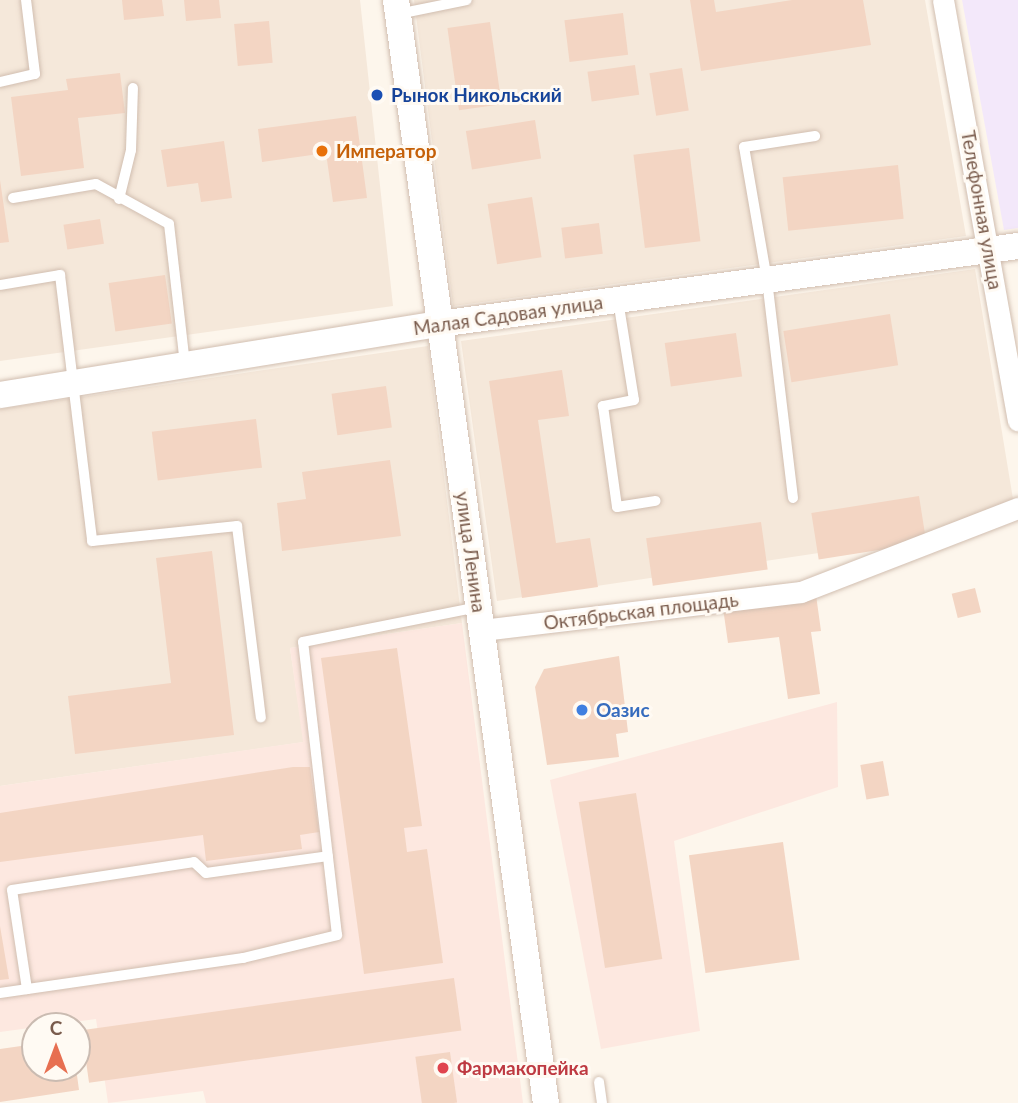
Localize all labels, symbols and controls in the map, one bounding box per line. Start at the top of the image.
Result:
place label: Рынок Никольский [391,84,562,106]
marker: Рынок Никольский [369,87,385,103]
street label: Телефонная улица [957,129,1007,291]
place label: Император [336,140,437,162]
marker: Император [314,143,330,159]
street label: Малая Садовая улица [412,290,604,340]
street label: улица Ленина [451,490,491,614]
street label: Октябрьская площадь [542,588,740,634]
place label: Оазис [596,699,650,721]
marker: Оазис [574,702,590,718]
north arrow [21,1012,91,1082]
text: С [50,1016,62,1039]
place label: Фармакопейка [457,1057,589,1079]
marker: Фармакопейка [435,1060,451,1076]

